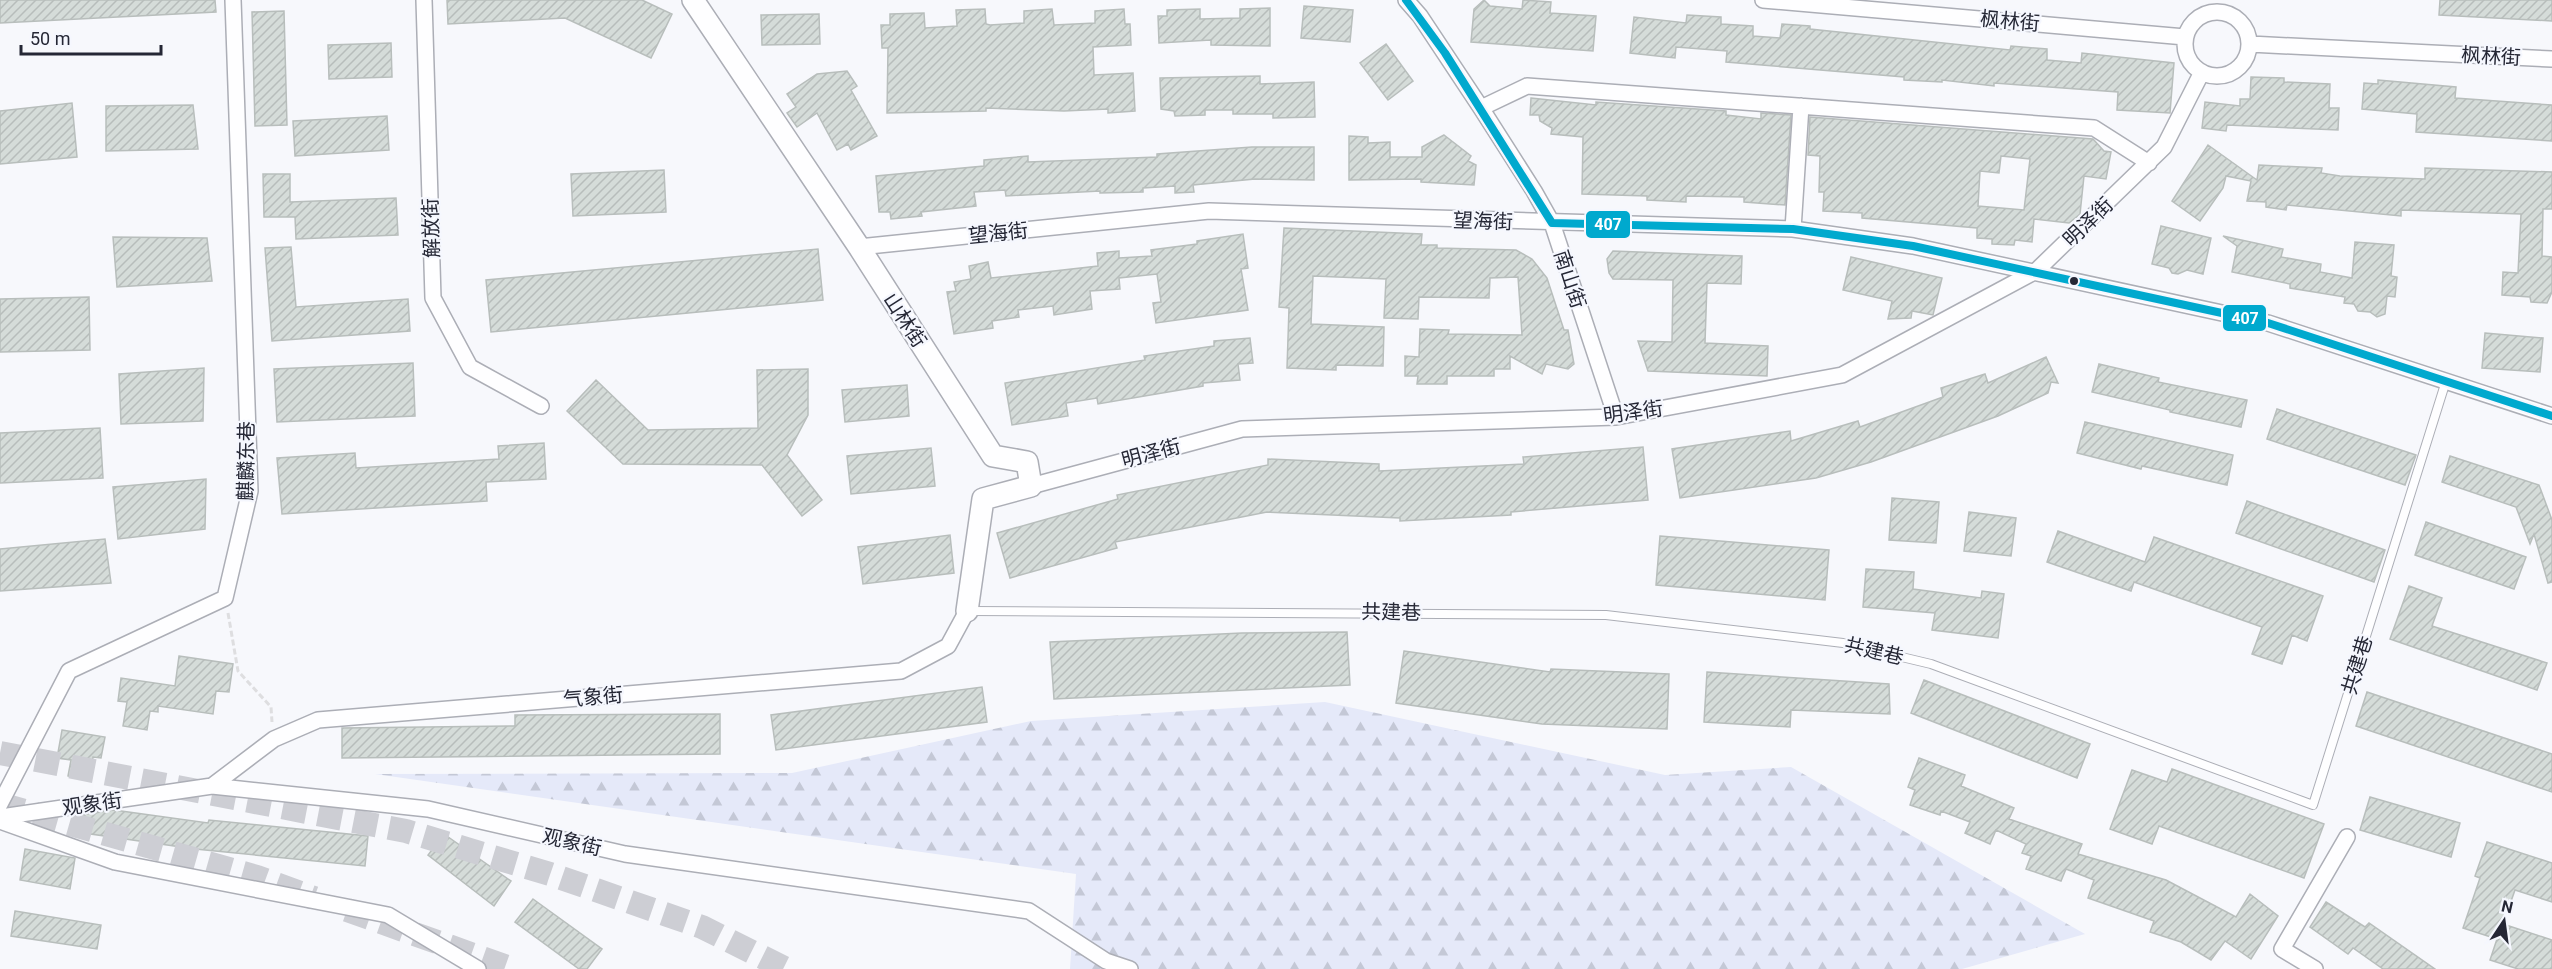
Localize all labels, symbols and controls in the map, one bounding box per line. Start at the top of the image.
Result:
street label: 枫林街 [1979,6,2041,36]
scale bar [21,18,160,56]
text: 50 m [30,28,70,49]
street label: 枫林街 [2460,42,2522,70]
street label: 明泽街 [2058,193,2118,251]
street label: 解放街 [418,198,444,258]
street label: 望海街 [1453,208,1513,234]
line badge: 407 [1585,210,1631,239]
text: 407 [1594,215,1622,234]
street label: 望海街 [967,218,1029,248]
street label: 南山街 [1549,247,1591,311]
unlabelled marker [2068,275,2080,287]
street label: 山林街 [879,288,931,352]
line badge: 407 [2222,304,2267,332]
text: 407 [2231,309,2259,328]
street label: 明泽街 [1602,396,1664,428]
street label: 麒麟东巷 [233,421,259,501]
street label: 明泽街 [1119,434,1183,472]
street label: 共建巷 [1361,599,1421,625]
street label: 共建巷 [1842,633,1906,669]
street label: 共建巷 [2337,633,2377,697]
street label: 气象街 [562,682,624,712]
street label: 观象街 [61,788,123,820]
street label: 观象街 [540,824,604,860]
north arrow [2474,891,2534,951]
text: N [2500,896,2515,917]

